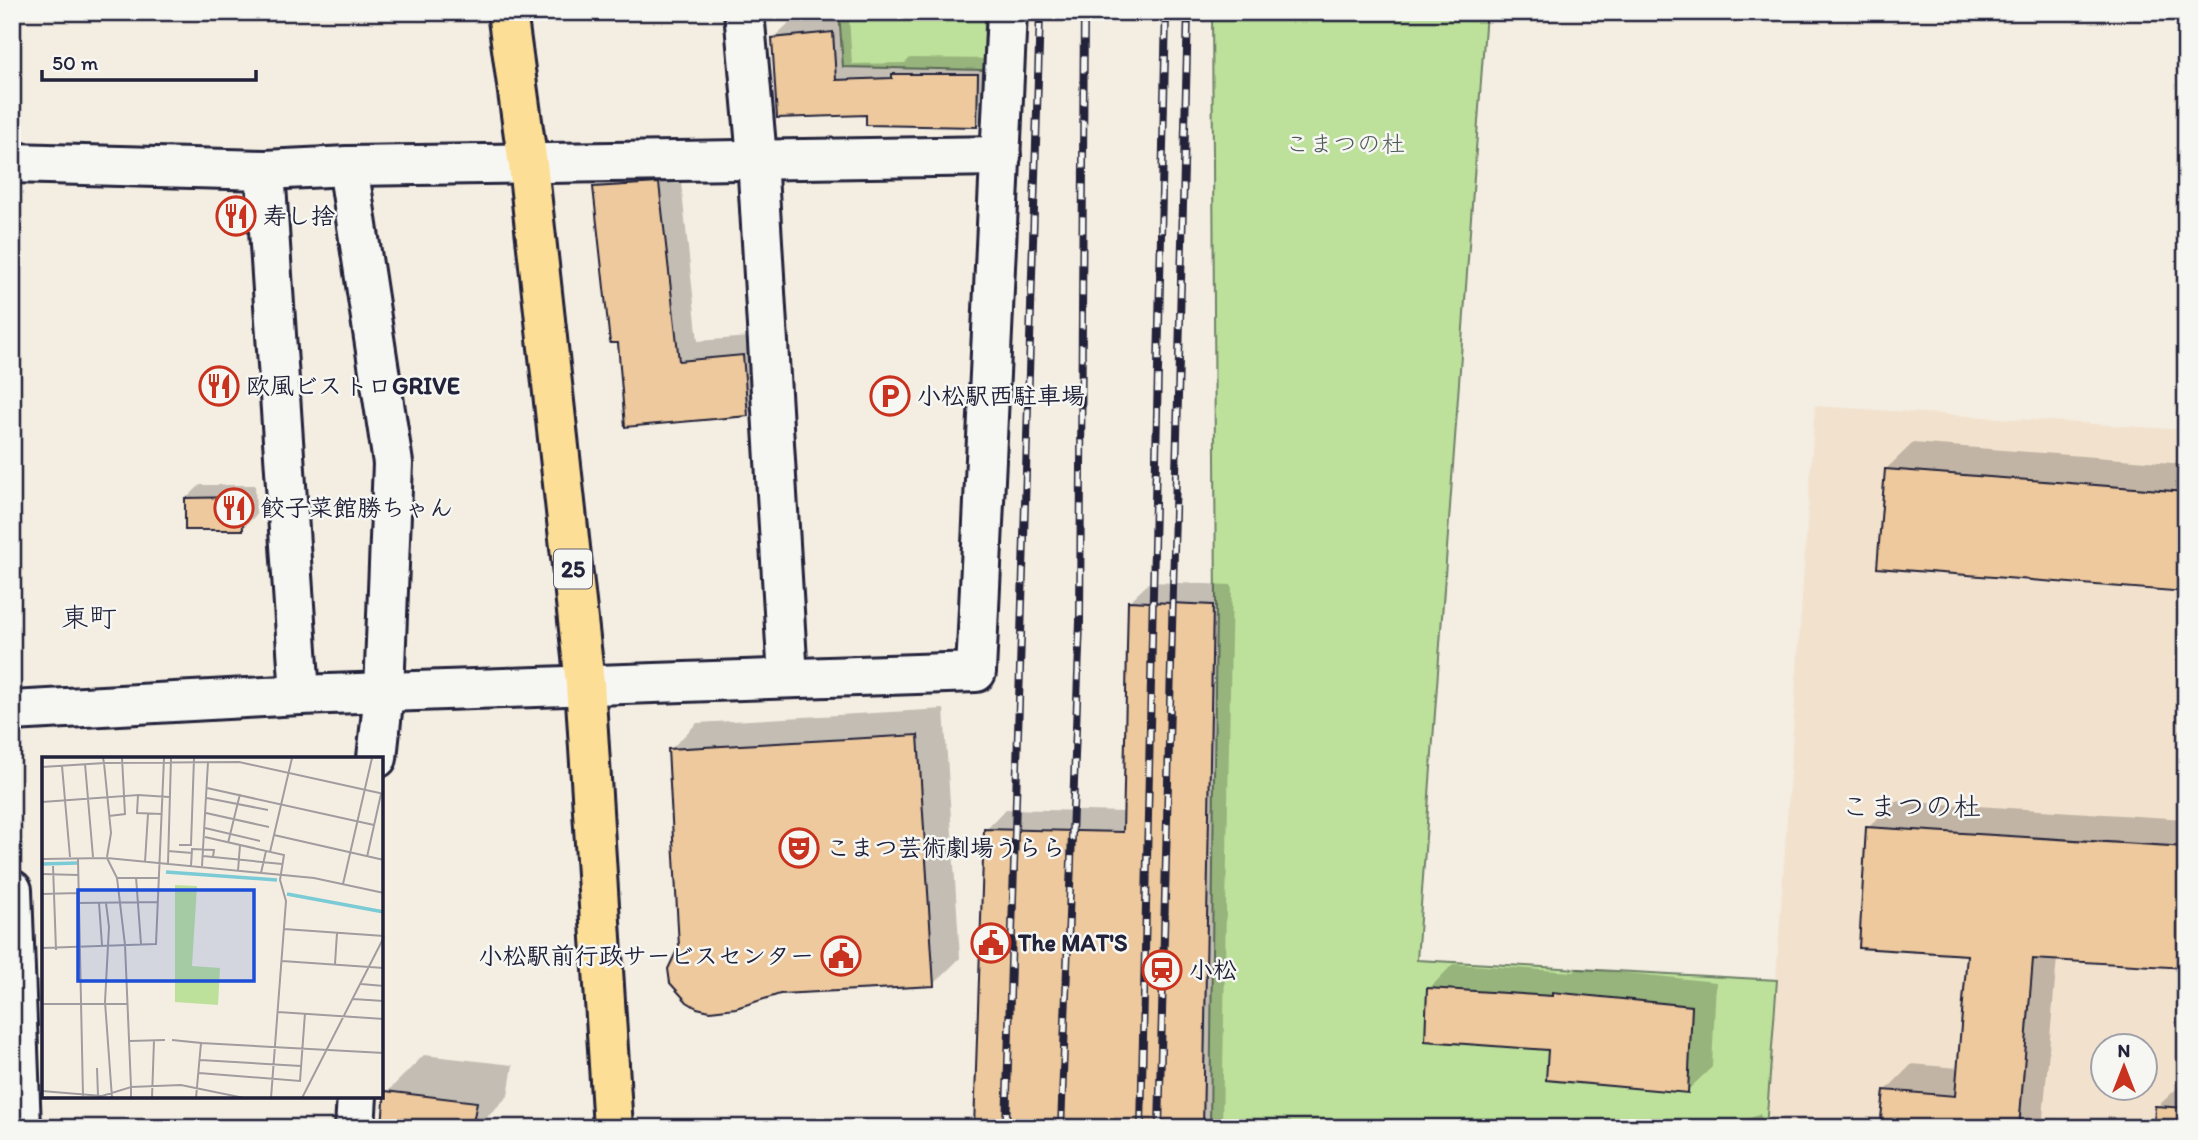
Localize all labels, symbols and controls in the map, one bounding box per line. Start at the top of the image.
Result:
scale bar [42,38,256,82]
text: 50 m [52,50,99,75]
park label: こまつの杜 [1285,129,1405,158]
restaurant icon: 寿し捨 [215,195,257,237]
place label: 寿し捨 [263,201,335,230]
restaurant icon: 欧風ビストロGRIVE [198,365,240,407]
place label: 欧風ビストロGRIVE [246,371,460,400]
parking icon: 小松駅西駐車場 [869,375,911,417]
place label: 小松駅西駐車場 [917,381,1085,410]
restaurant icon: 餃子菜館勝ちゃん [213,487,255,529]
place label: 餃子菜館勝ちゃん [261,493,453,522]
road number: 25 [554,550,592,589]
district label: 東町 [61,600,117,634]
inset map [42,757,383,1098]
district label: こまつの杜 [1841,789,1981,823]
theatre icon: こまつ芸術劇場うらら [778,827,820,869]
place label: こまつ芸術劇場うらら [826,833,1066,862]
public building icon: The MAT'S [970,922,1012,964]
place label: The MAT'S [1017,928,1127,957]
public building icon: 小松駅前行政サービスセンター [820,935,862,977]
place label: 小松駅前行政サービスセンター [478,941,814,970]
station icon: 小松 [1141,949,1183,991]
place label: 小松 [1189,955,1237,984]
north arrow [2090,1032,2160,1102]
text: N [2118,1039,2130,1062]

